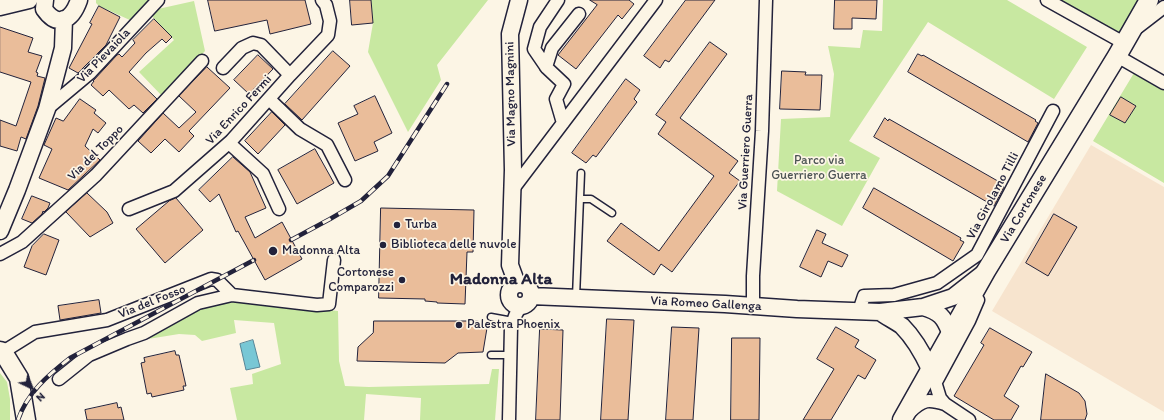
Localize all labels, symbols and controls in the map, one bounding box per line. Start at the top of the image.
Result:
street label: Via Pievaiola [74,25,134,87]
street label: Via Magno Magnini [502,41,520,147]
street label: Via Enrico Fermi [203,72,275,148]
street label: Via Guerriero Guerra [735,94,757,210]
street label: Via del Toppo [65,122,127,184]
street label: Via Girolamo Tilli [963,150,1023,242]
park label: Parco via Guerriero Guerra [771,153,867,184]
street label: Via Cortonese [997,172,1051,246]
place label: Turba [405,217,437,233]
marker: Turba [392,220,402,230]
place label: Biblioteca delle nuvole [391,237,516,253]
marker: Biblioteca delle nuvole [378,240,388,250]
place label: Madonna Alta [282,243,360,259]
marker: Madonna Alta [267,245,279,257]
place label: Cortonese Comparozzi [328,265,394,296]
district label: Madonna Alta [450,270,552,290]
marker: Cortonese Comparozzi [397,275,407,285]
street label: Via del Fosso [116,281,188,323]
street label: Via Romeo Gallenga [650,293,762,315]
place label: Palestra Phoenix [467,317,560,333]
marker: Palestra Phoenix [454,320,464,330]
north arrow [12,368,52,408]
text: N [33,390,48,404]

